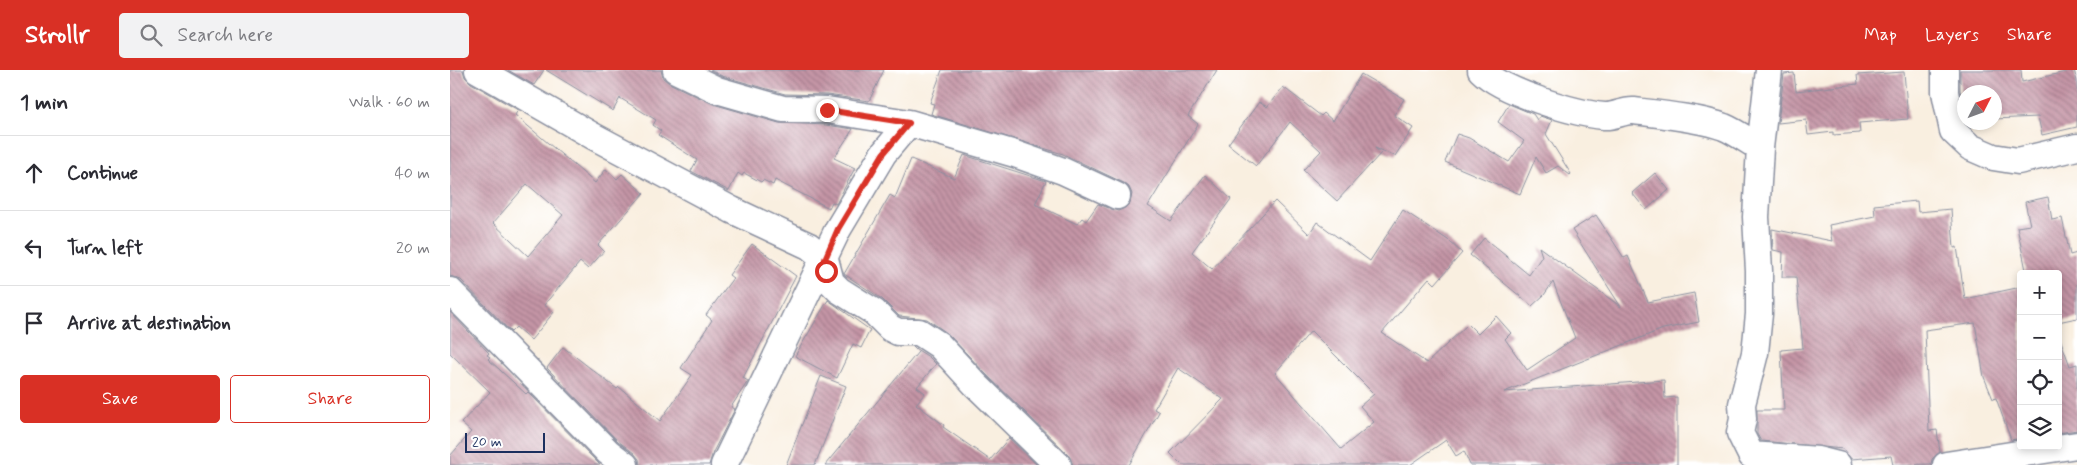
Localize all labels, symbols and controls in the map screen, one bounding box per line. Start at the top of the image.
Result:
search box [119,13,469,58]
text: Strollr [25,20,89,51]
icon: search [137,21,165,49]
text: Search here [177,23,273,48]
text: Map [1864,23,1897,47]
text: Layers [1925,23,1979,47]
text: Share [2007,23,2052,47]
north arrow [1957,85,2002,130]
text: 1 min [20,89,68,117]
text: Walk · 60 m [349,92,430,113]
route end [816,99,839,122]
icon: ahead [20,159,48,187]
text: Continue [67,161,138,186]
text: 40 m [394,163,430,184]
icon: left [20,234,48,262]
text: Turn left [67,236,143,261]
text: 20 m [396,238,430,259]
route start [815,260,838,283]
map controls [2017,270,2062,450]
button: + [2017,270,2062,315]
icon: arrive [20,309,48,337]
text: Arrive at destination [67,311,231,336]
button: − [2017,315,2062,360]
button: locate [2017,360,2062,405]
button: Save [20,375,220,423]
button: Share [230,375,430,423]
button: layers [2017,405,2062,450]
scale bar [465,430,545,453]
text: 20 m [472,433,502,451]

